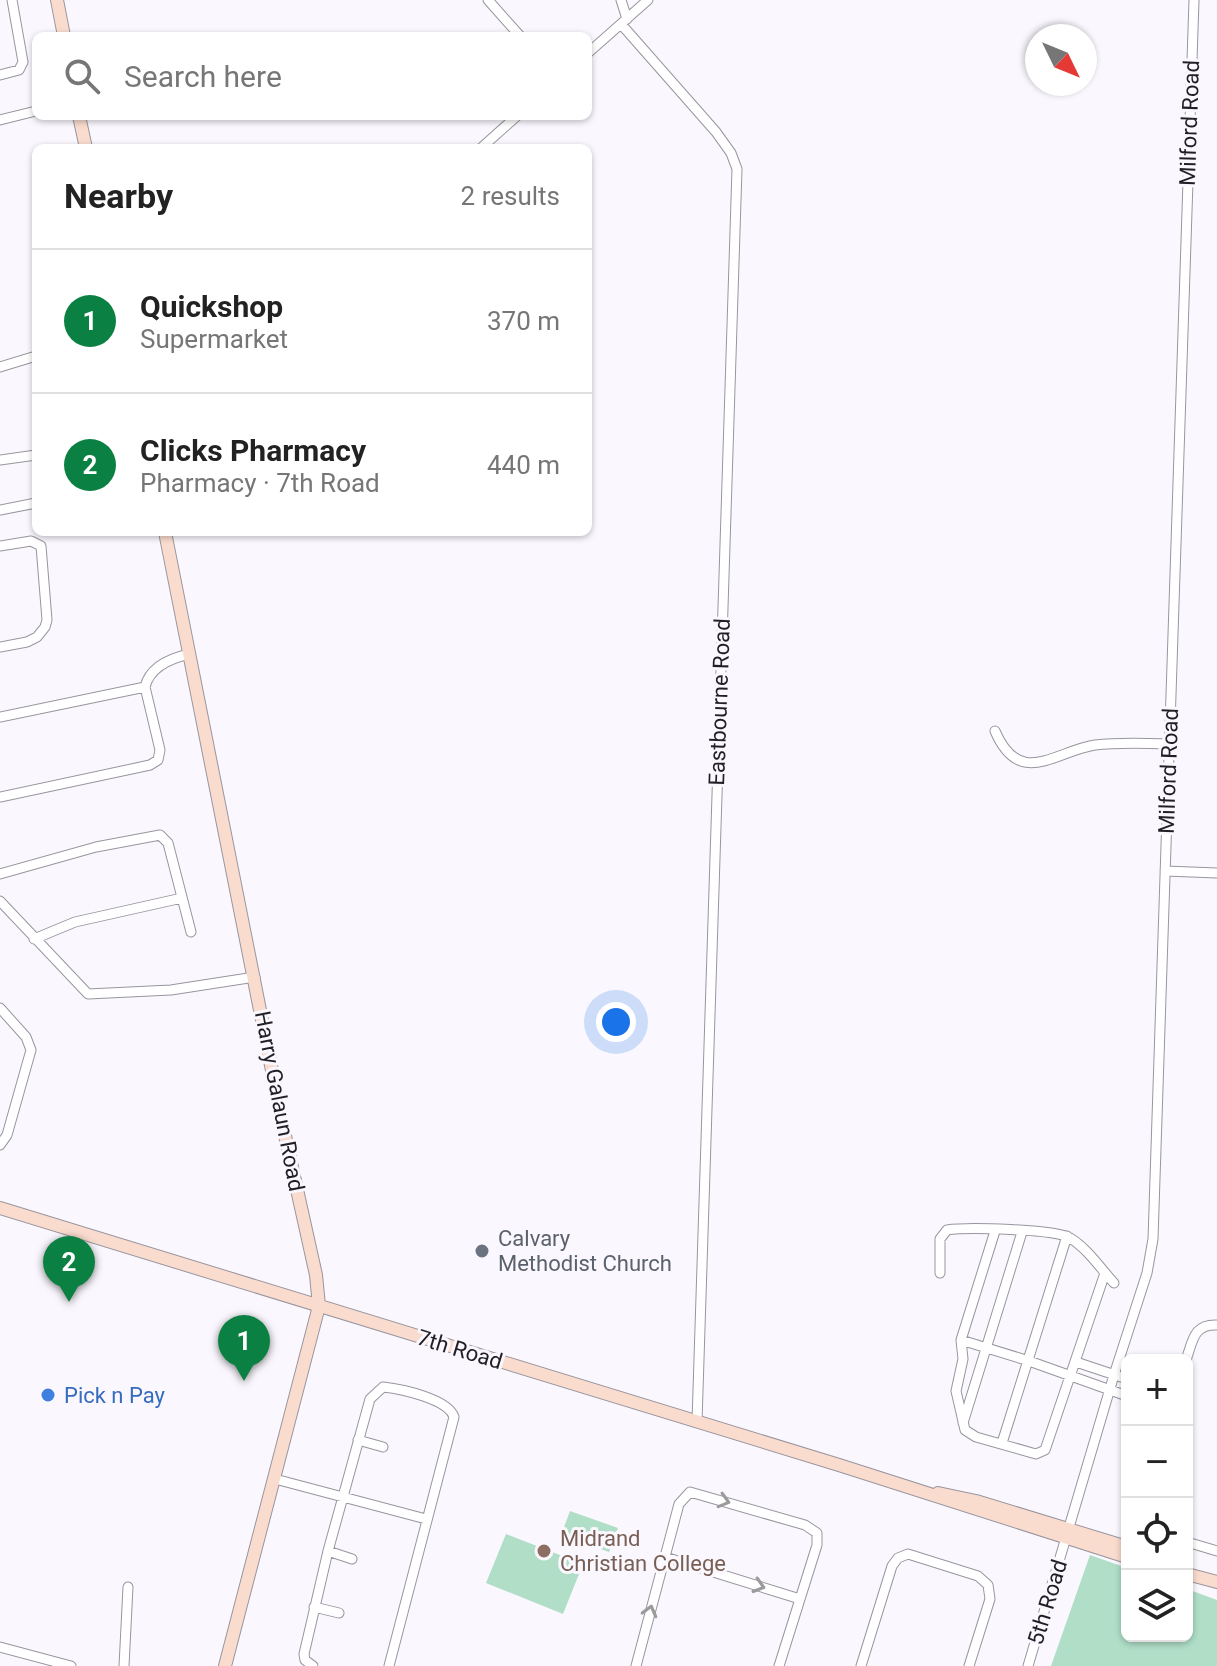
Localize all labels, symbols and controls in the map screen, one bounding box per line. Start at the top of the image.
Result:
north arrow [1025,24,1097,96]
search box [32,32,592,120]
icon: search [60,54,104,98]
text: Search here [124,59,282,94]
street label: Milford Road [1175,60,1204,186]
text: Nearby [64,176,173,216]
text: 2 results [461,181,560,211]
text: Quickshop [140,289,283,324]
text: 1 [83,306,97,336]
text: 370 m [487,306,560,336]
text: Supermarket [140,324,288,354]
text: Clicks Pharmacy [140,433,366,468]
text: 2 [83,450,97,480]
text: 440 m [487,450,560,480]
text: Pharmacy · 7th Road [140,468,380,498]
street label: Eastbourne Road [704,618,735,786]
street label: Milford Road [1154,708,1183,834]
your location [596,1002,636,1042]
street label: Harry Galaun Road [250,1009,309,1193]
place label: Calvary Methodist Church [498,1226,672,1276]
pin: 2 [43,1236,95,1302]
marker: Calvary Methodist Church [473,1242,491,1260]
pin: 1 [218,1315,270,1381]
street label: 7th Road [414,1325,505,1374]
map controls [1121,1354,1193,1642]
button: + [1121,1354,1193,1426]
place label: Pick n Pay [64,1383,166,1408]
marker: Pick n Pay [39,1386,57,1404]
button: − [1121,1426,1193,1498]
one-way arrow [716,1492,730,1508]
button: locate [1121,1498,1193,1570]
place label: Midrand Christian College [560,1526,726,1576]
marker: Midrand Christian College [535,1542,553,1560]
street label: 5th Road [1023,1557,1072,1648]
button: layers [1121,1570,1193,1642]
one-way arrow [752,1577,766,1593]
one-way arrow [641,1605,658,1619]

